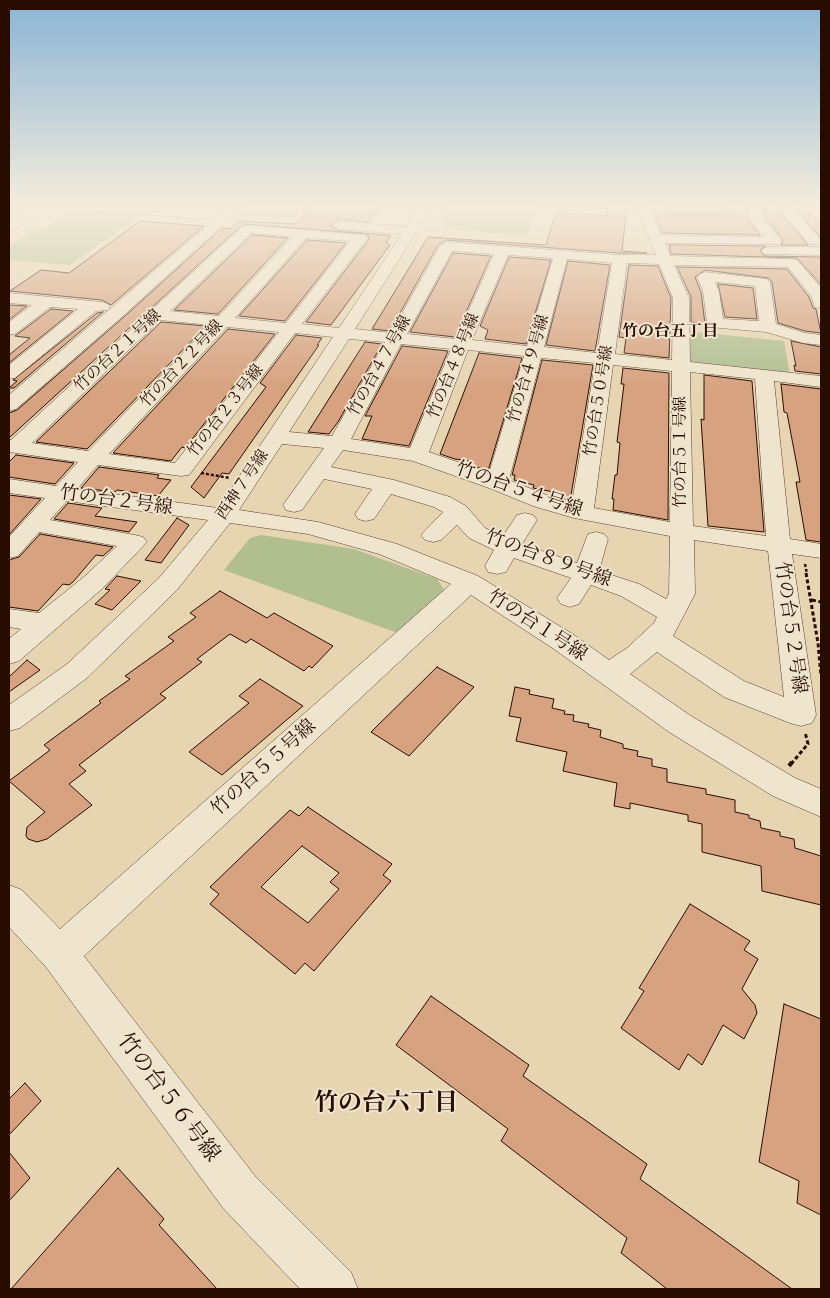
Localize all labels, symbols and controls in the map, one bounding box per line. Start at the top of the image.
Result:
street label: 竹の台２１号線 [70,306,166,396]
street label: 竹の台４８号線 [424,310,484,422]
street label: 竹の台４７号線 [344,312,416,420]
street label: 竹の台４９号線 [504,313,554,425]
street label: 竹の台２２号線 [137,316,227,412]
district label: 竹の台五丁目 [622,322,718,342]
street label: 竹の台５０号線 [581,344,617,458]
street label: 竹の台２３号線 [184,361,268,461]
street label: 竹の台５１号線 [671,396,691,508]
street label: 西神７号線 [213,446,273,524]
street label: 竹の台５４号線 [452,458,586,522]
street label: 竹の台２号線 [58,482,174,520]
street label: 竹の台８９号線 [482,526,614,592]
street label: 竹の台５２号線 [769,561,811,695]
street label: 竹の台１号線 [483,585,591,667]
street label: 竹の台５５号線 [207,715,321,821]
street label: 竹の台５６号線 [111,1029,225,1167]
district label: 竹の台六丁目 [314,1090,458,1118]

